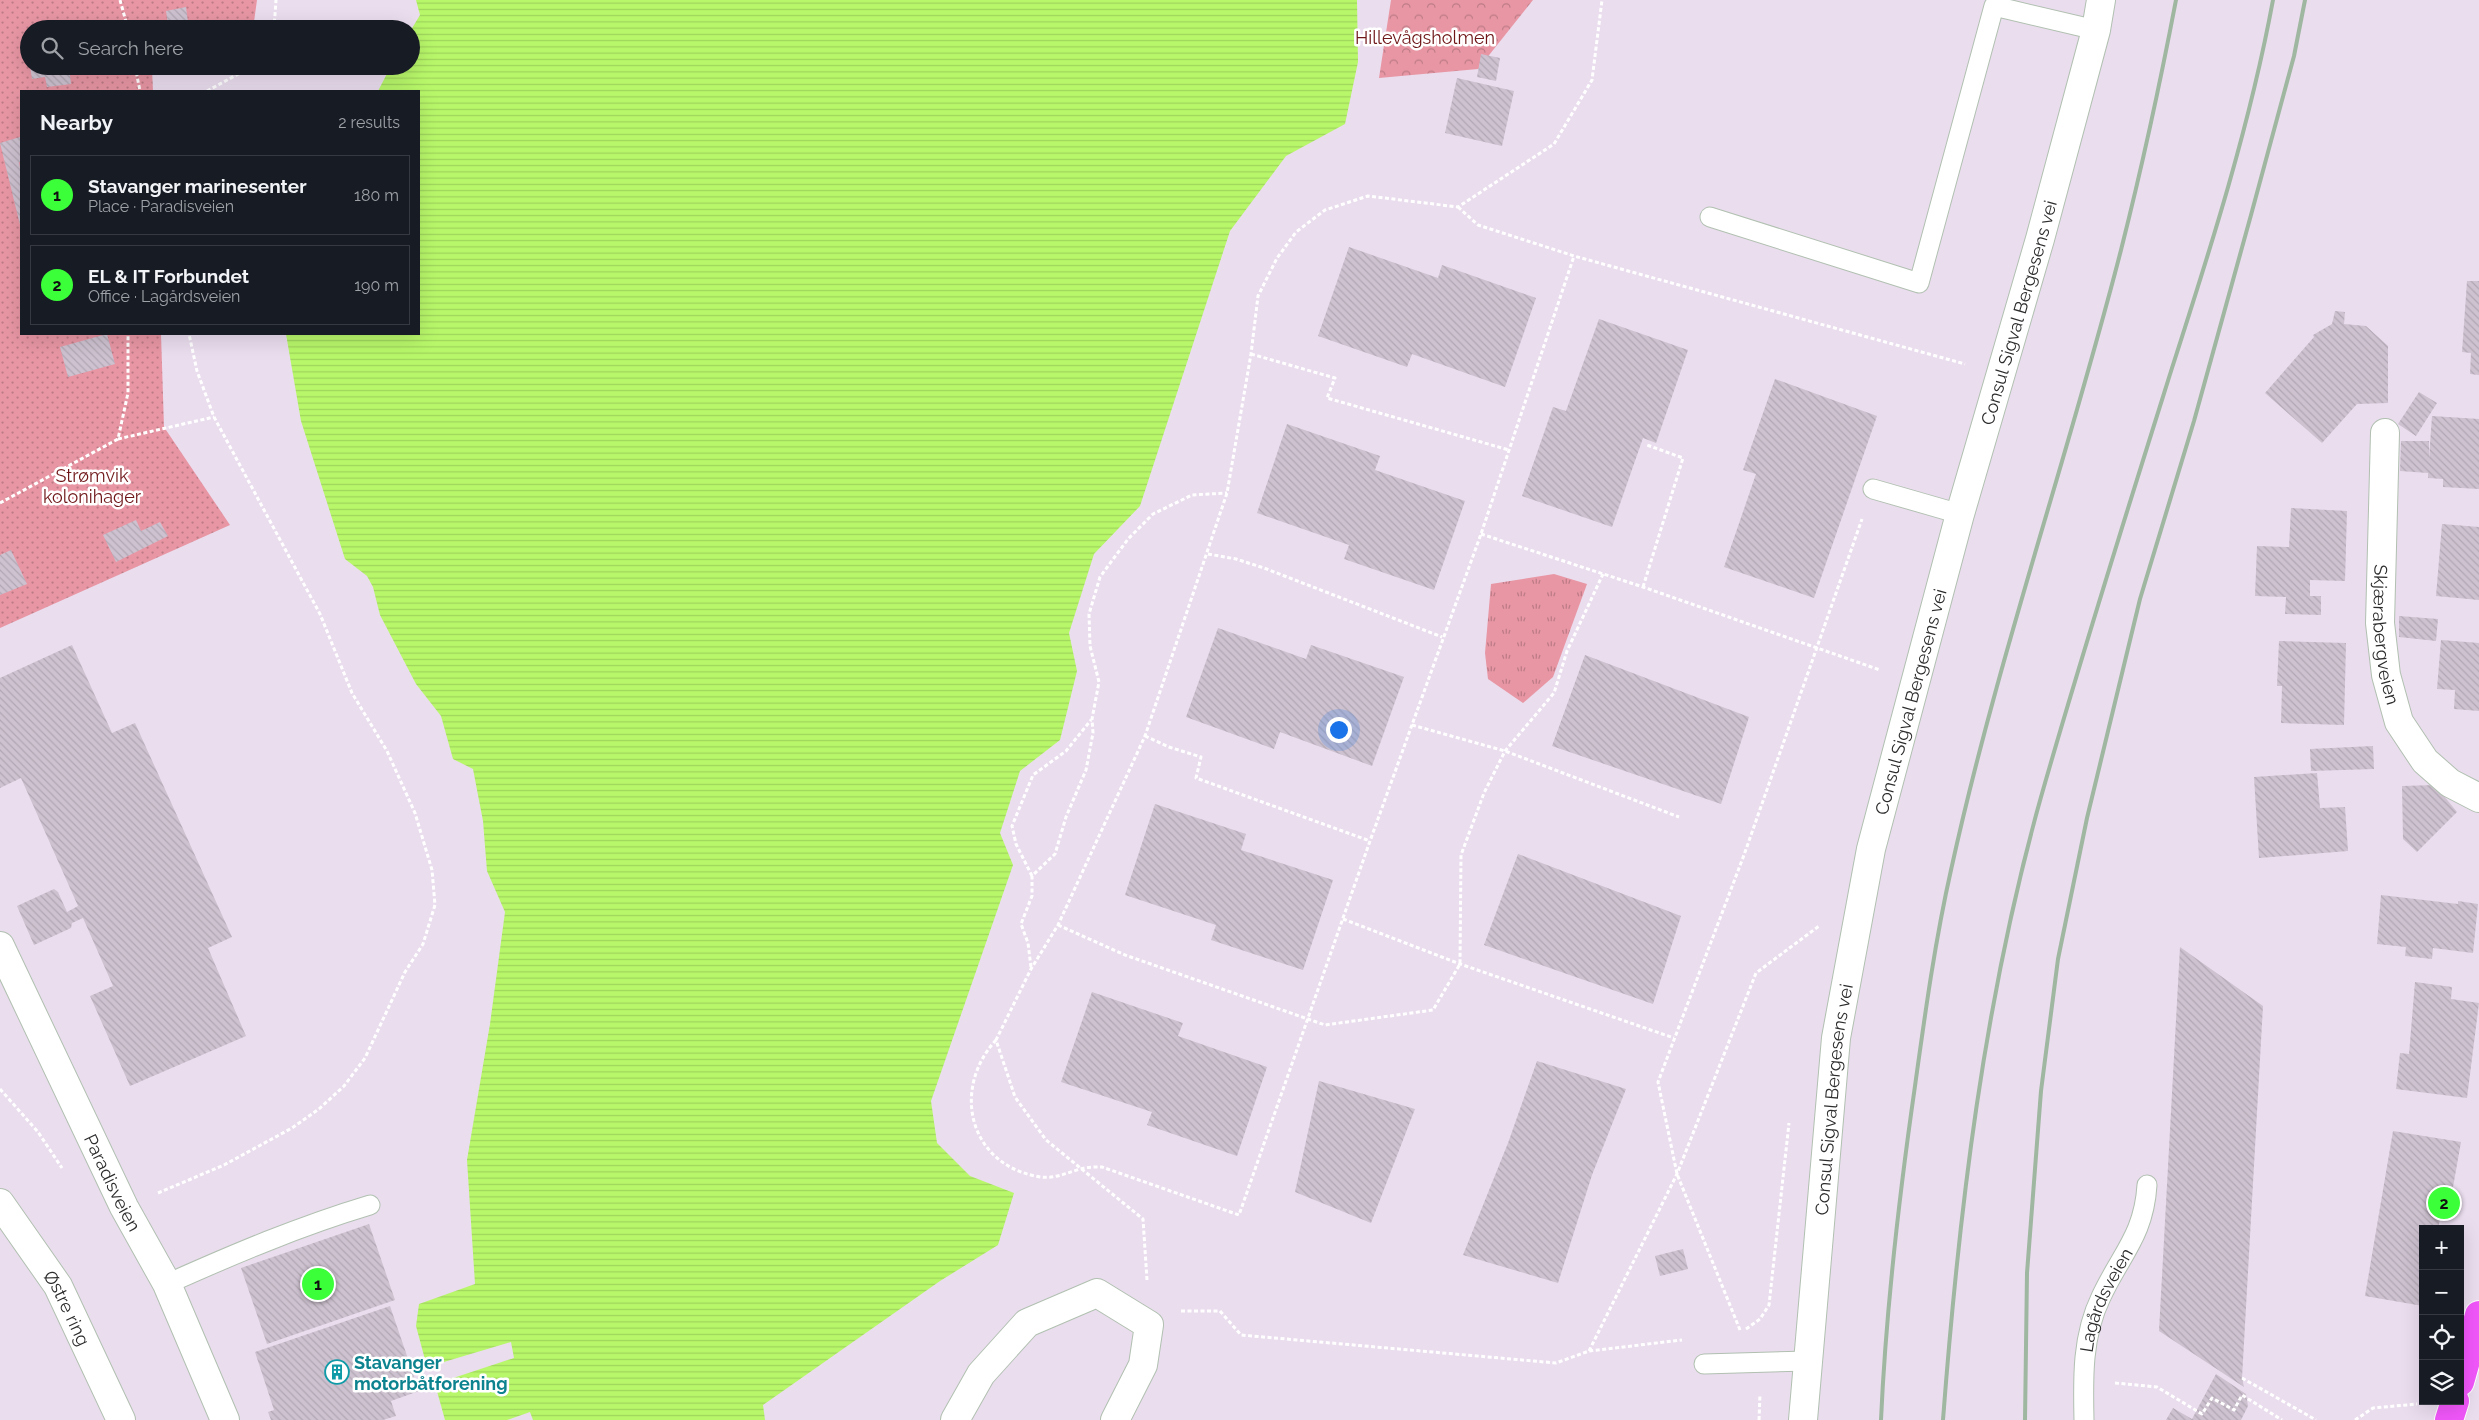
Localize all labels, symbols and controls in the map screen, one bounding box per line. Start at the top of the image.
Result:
search box [20,20,420,75]
park label: Hillevågsholmen [1355,27,1495,48]
icon: search [38,34,66,62]
text: Search here [78,37,184,59]
text: Nearby [40,110,113,135]
text: 2 results [338,113,400,132]
text: Stavanger marinesenter [88,175,307,197]
text: 1 [53,186,61,205]
text: 180 m [354,186,399,205]
text: Place · Paradisveien [88,197,234,216]
street label: Consul Sigval Bergesens vei [1976,198,2060,427]
text: EL & IT Forbundet [88,265,249,287]
text: 2 [52,276,62,295]
text: 190 m [354,276,399,295]
text: Office · Lagårdsveien [88,287,240,306]
park label: Strømvik kolonihager [43,465,142,507]
street label: Skjærabergveien [2369,564,2404,707]
street label: Consul Sigval Bergesens vei [1870,587,1950,817]
your location [1326,717,1352,743]
street label: Consul Sigval Bergesens vei [1810,982,1856,1216]
street label: Paradisveien [80,1130,146,1235]
pin: 2 [2428,1184,2460,1222]
map controls [2419,1225,2464,1405]
button: + [2419,1225,2464,1270]
street label: Lagårdsveien [2075,1244,2137,1354]
pin: 1 [302,1265,334,1303]
street label: Østre ring [40,1266,95,1349]
button: − [2419,1270,2464,1315]
button: locate [2419,1315,2464,1360]
place label: Stavanger motorbåtforening [354,1352,508,1394]
building icon: Stavanger motorbåtforening [324,1359,350,1385]
button: layers [2419,1360,2464,1405]

